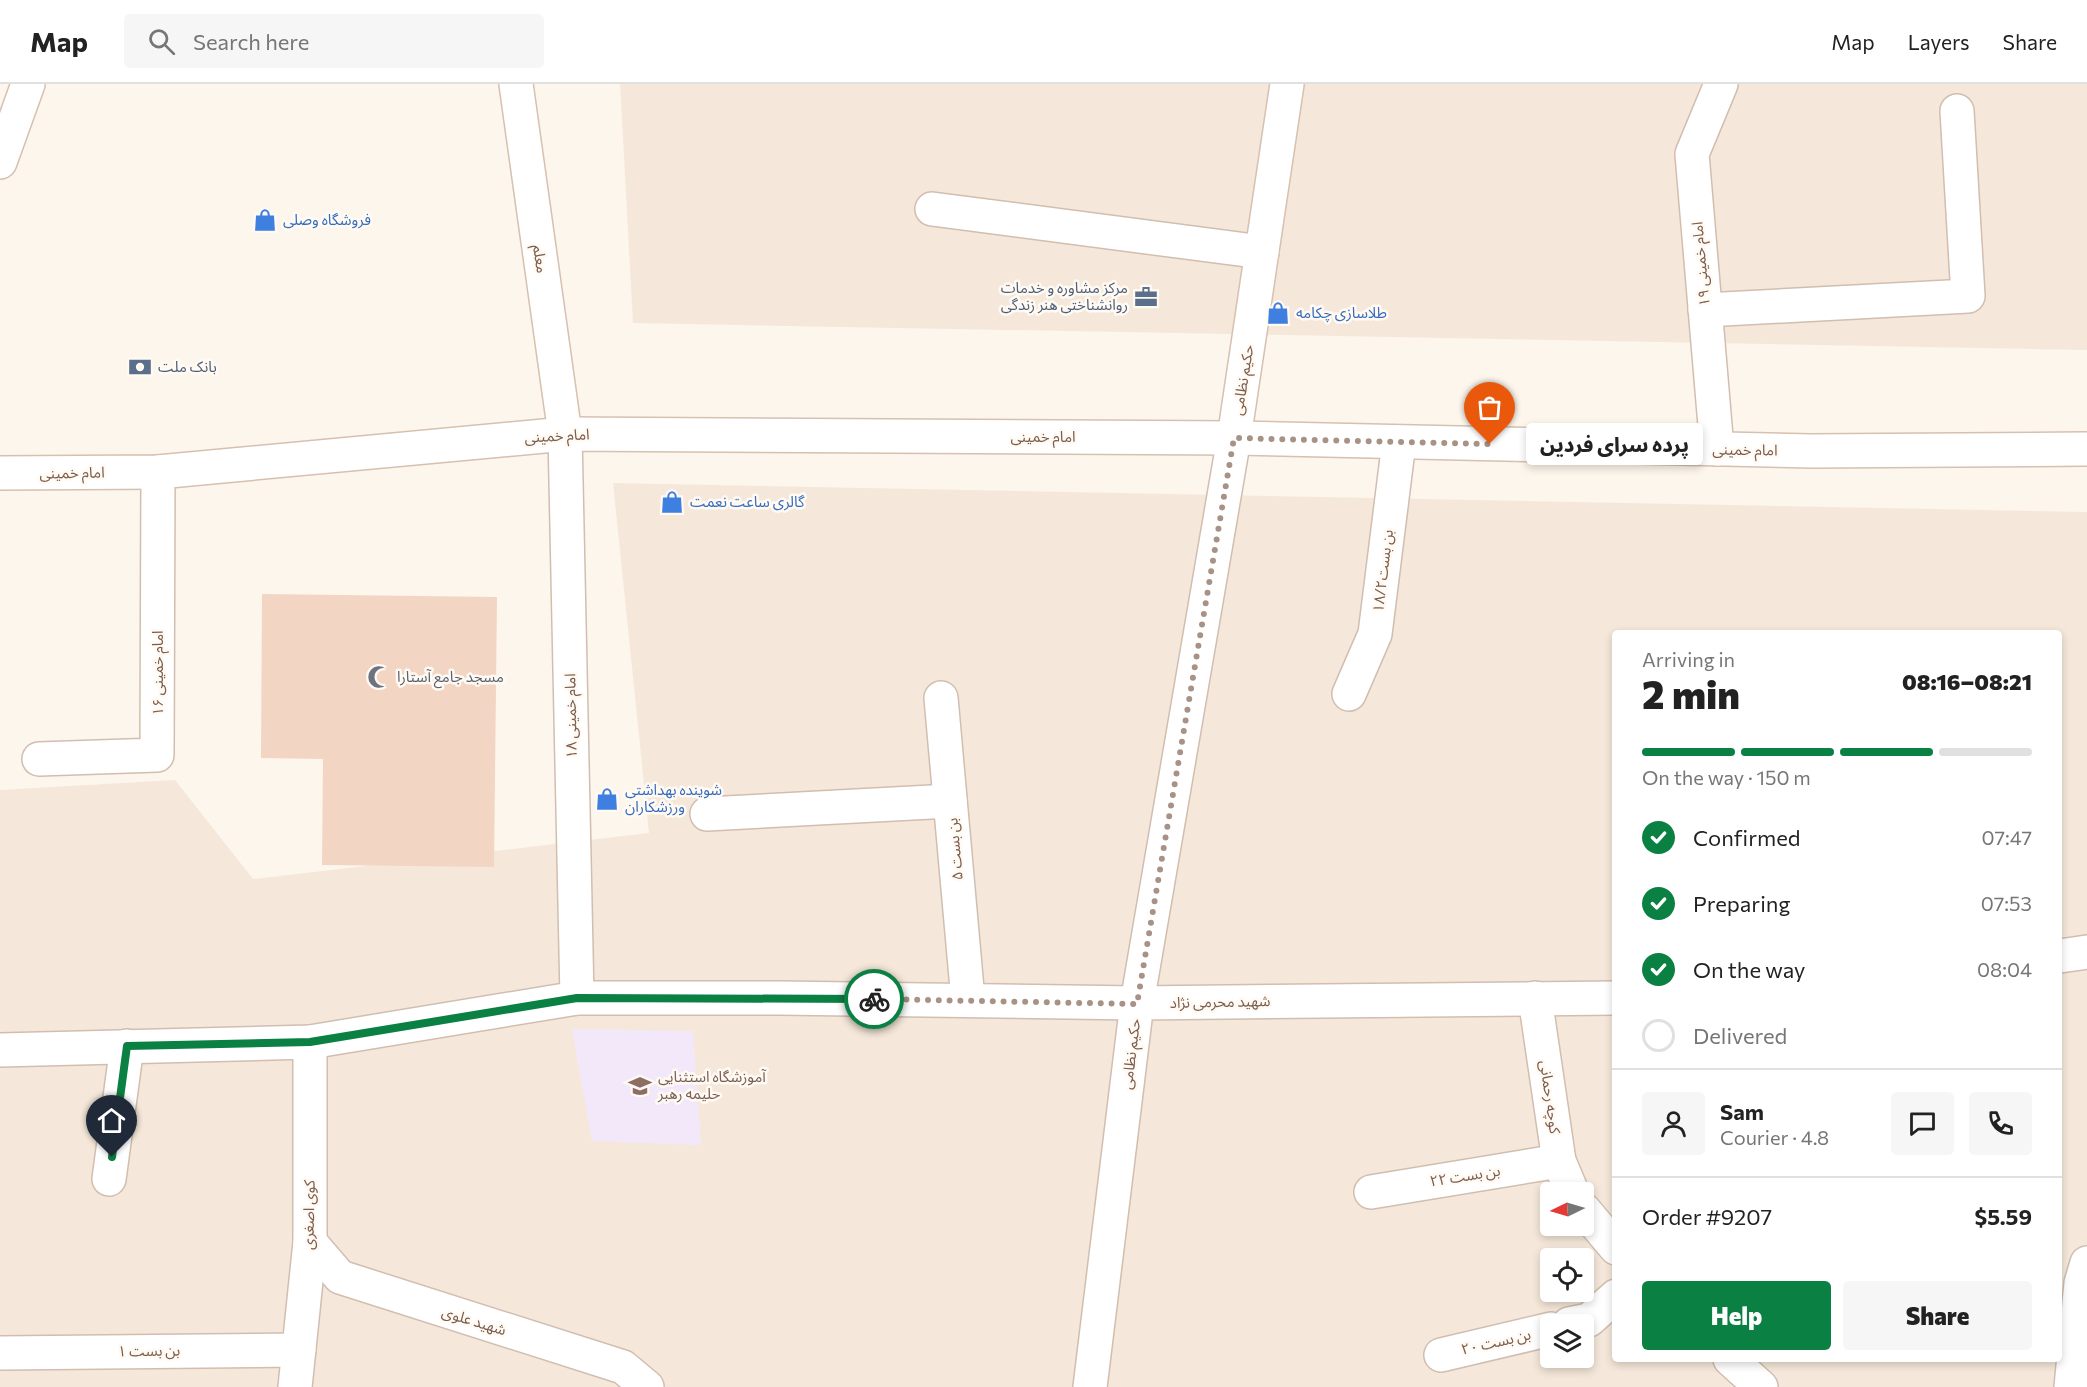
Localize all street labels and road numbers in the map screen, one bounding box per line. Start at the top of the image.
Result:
street label: امام خمینی ۱۹ [1687,221,1716,307]
street label: معلم [527,243,552,275]
street label: حکیم نظامی [1228,343,1259,417]
street label: امام خمینی [524,424,590,449]
street label: امام خمینی [1010,427,1076,448]
street label: امام خمینی [1712,439,1778,462]
street label: امام خمینی [39,462,105,485]
street label: بن بست۱۸/۲ [1368,528,1397,614]
street label: امام خمینی ۱۶ [148,630,169,716]
street label: امام خمینی ۱۸ [560,673,583,759]
street label: بن بست ۵ [942,817,967,881]
street label: شهید محرمی نژاد [1169,991,1271,1012]
street label: حکیم نظامی [1117,1017,1146,1091]
street label: کوچه رحمانی [1535,1059,1565,1136]
street label: بن بست ۲۲ [1428,1161,1502,1190]
street label: کوی اصغری [298,1179,319,1250]
street label: شهید علوی [440,1302,509,1339]
street label: بن بست ۲۰ [1459,1324,1533,1359]
street label: بن بست ۱ [118,1340,180,1361]

